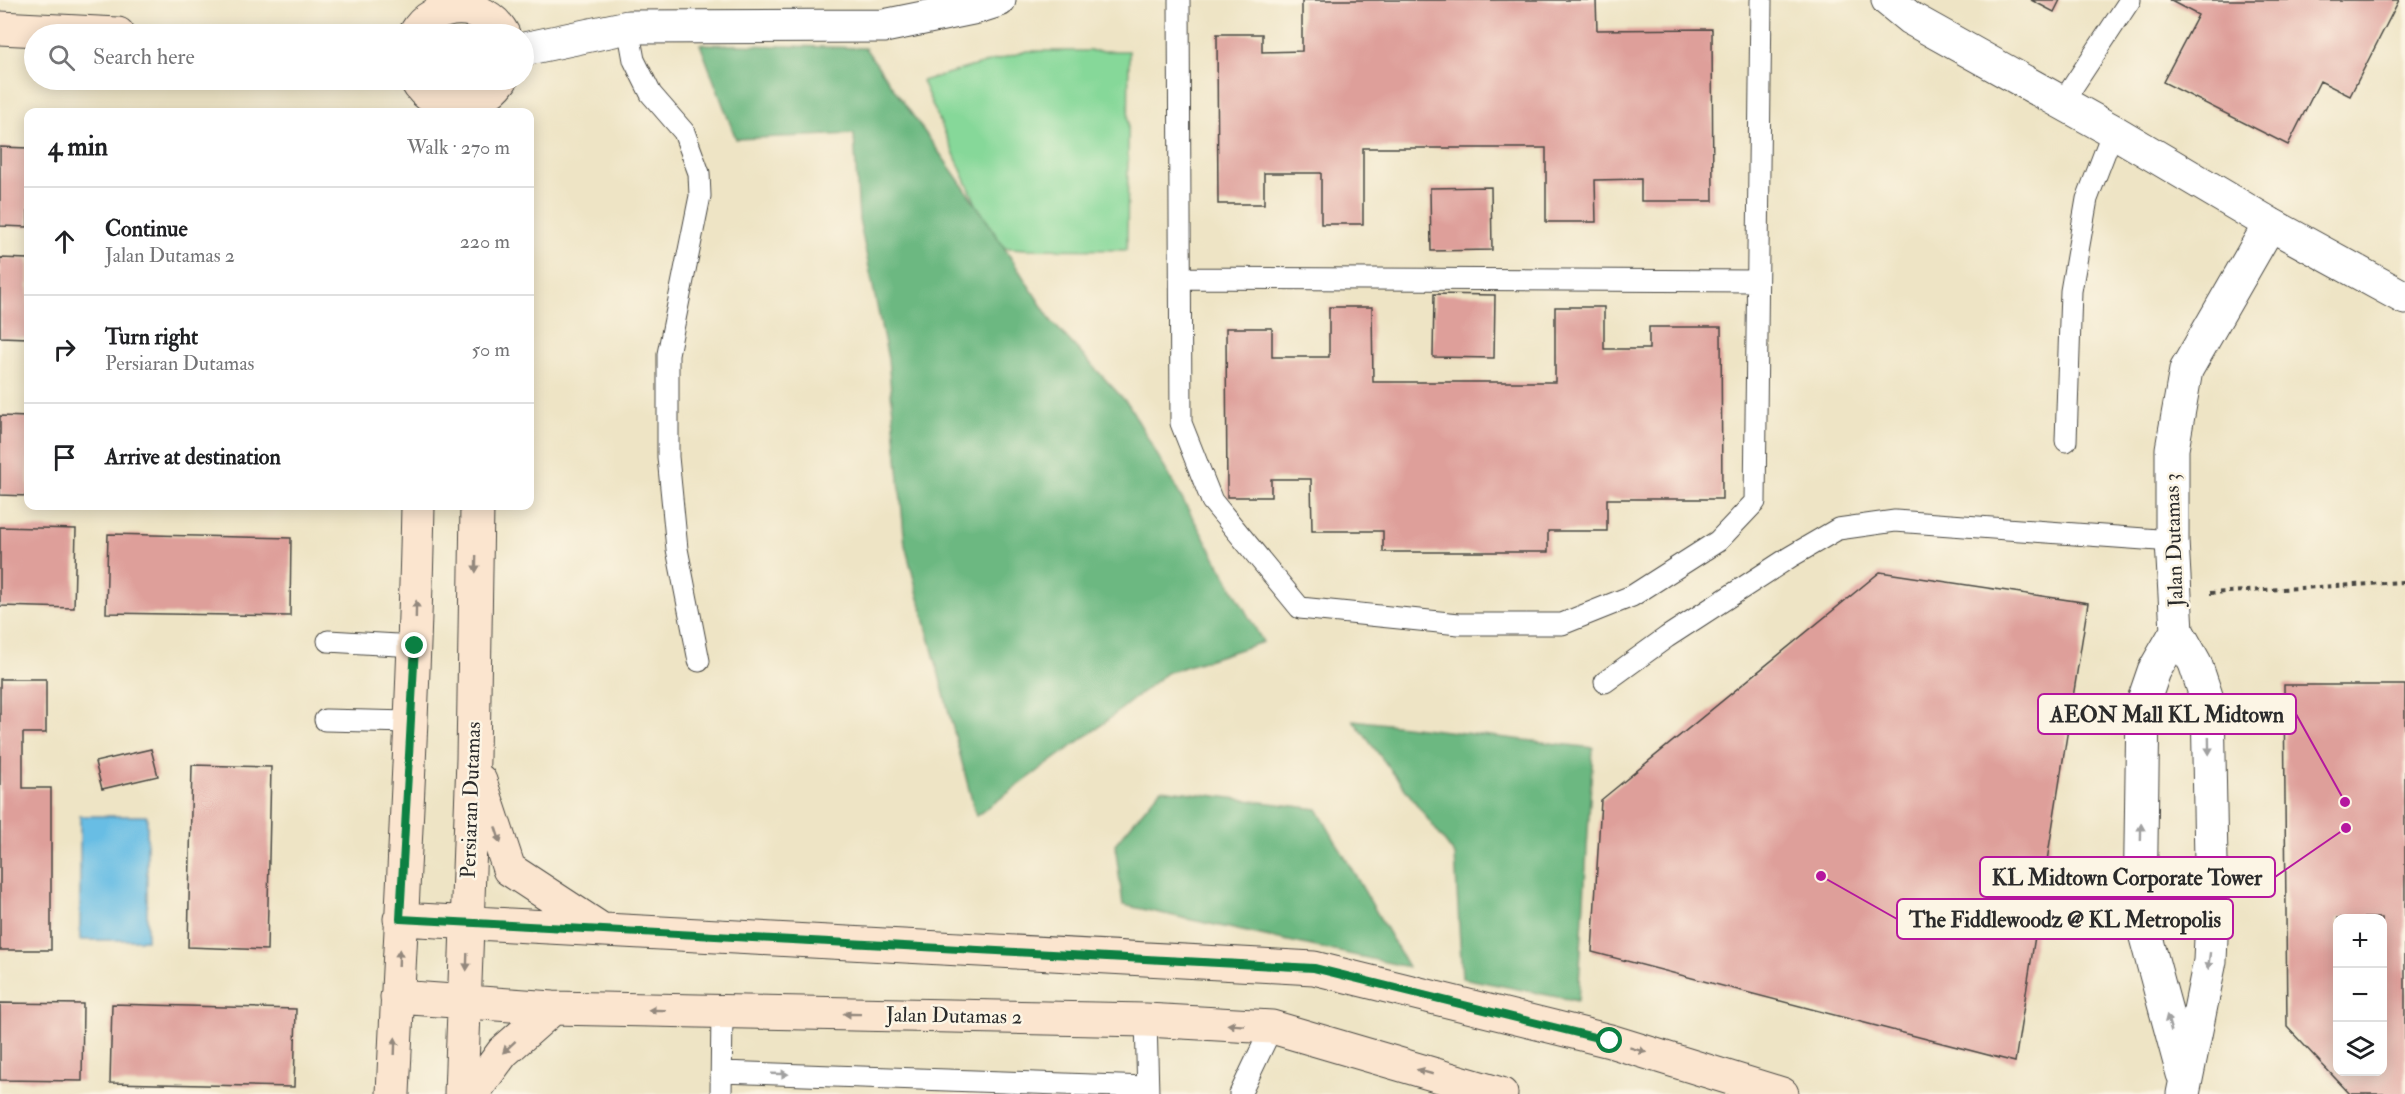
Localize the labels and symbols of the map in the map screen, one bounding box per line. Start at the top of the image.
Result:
street label: Jalan Dutamas 3 [2158,473,2190,608]
one-way arrow [471,554,481,573]
one-way arrow [411,600,421,619]
route end [401,632,427,658]
callout: AEON Mall KL Midtown [2038,694,2296,734]
text: AEON Mall KL Midtown [2049,701,2285,729]
street label: Persiaran Dutamas [455,721,487,879]
one-way arrow [2204,736,2214,755]
one-way arrow [2136,823,2146,842]
one-way arrow [494,826,503,844]
callout: KL Midtown Corporate Tower [1980,857,2275,897]
text: KL Midtown Corporate Tower [1992,864,2263,893]
callout: The Fiddlewoodz @ KL Metropolis [1897,899,2233,939]
text: The Fiddlewoodz @ KL Metropolis [1908,906,2222,935]
one-way arrow [394,949,403,968]
one-way arrow [2205,952,2214,971]
one-way arrow [462,953,471,972]
street label: Jalan Dutamas 2 [885,1001,1022,1031]
one-way arrow [648,1005,667,1015]
one-way arrow [843,1009,862,1018]
one-way arrow [2164,1014,2173,1032]
one-way arrow [1226,1020,1245,1030]
route start [1596,1027,1622,1053]
one-way arrow [391,1036,400,1055]
one-way arrow [502,1040,517,1054]
one-way arrow [1629,1046,1647,1055]
one-way arrow [1415,1067,1433,1076]
one-way arrow [771,1069,790,1079]

